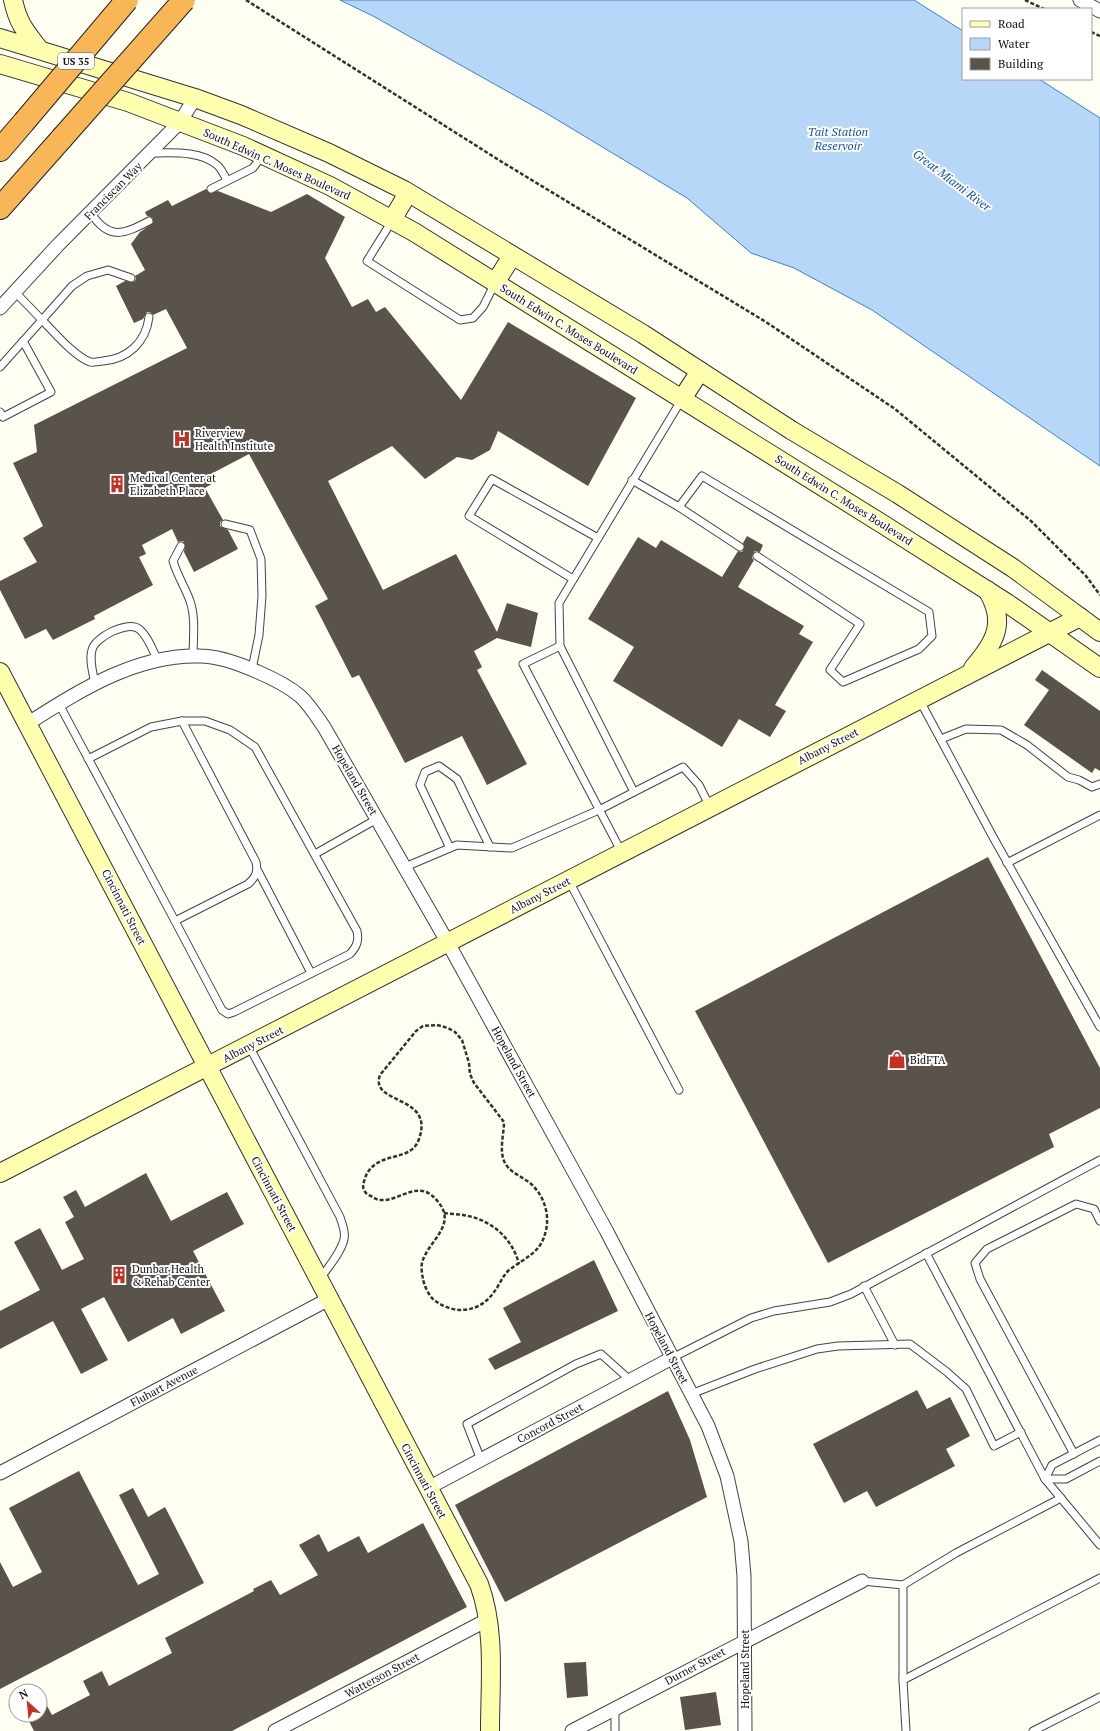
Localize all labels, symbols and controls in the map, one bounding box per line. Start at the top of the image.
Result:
legend [962,8,1092,80]
text: Road [998,16,1025,31]
text: Water [998,36,1030,51]
road number: US 35 [58,53,94,69]
text: Building [998,56,1044,71]
water label: Tait Station Reservoir [808,124,868,153]
street label: South Edwin C. Moses Boulevard [201,125,353,203]
water label: Great Miami River [910,146,995,215]
street label: Franciscan Way [81,159,145,223]
street label: South Edwin C. Moses Boulevard [498,281,640,377]
place label: Riverview Health Institute [195,426,274,453]
hospital icon: Riverview Health Institute [172,429,192,449]
street label: South Edwin C. Moses Boulevard [773,452,915,548]
place label: Medical Center at Elizabeth Place [130,471,216,498]
building icon: Medical Center at Elizabeth Place [107,474,127,494]
street label: Albany Street [795,725,861,767]
street label: Hopeland Street [329,742,381,818]
street label: Cincinnati Street [99,867,149,947]
street label: Albany Street [507,874,573,916]
street label: Albany Street [220,1023,286,1065]
street label: Hopeland Street [489,1024,539,1100]
shop icon: BidFTA [887,1050,907,1070]
place label: BidFTA [910,1053,946,1067]
street label: Cincinnati Street [248,1154,300,1234]
place label: Dunbar Health & Rehab Center [132,1262,211,1289]
building icon: Dunbar Health & Rehab Center [109,1265,129,1285]
street label: Hopeland Street [642,1310,692,1386]
street label: Fluhart Avenue [128,1362,201,1410]
street label: Concord Street [515,1400,585,1446]
street label: Cincinnati Street [398,1441,450,1521]
street label: Hopeland Street [738,1629,752,1709]
street label: Durner Street [662,1644,728,1688]
street label: Watterson Street [342,1649,422,1701]
north arrow [8,1683,48,1723]
text: N [17,1686,31,1702]

